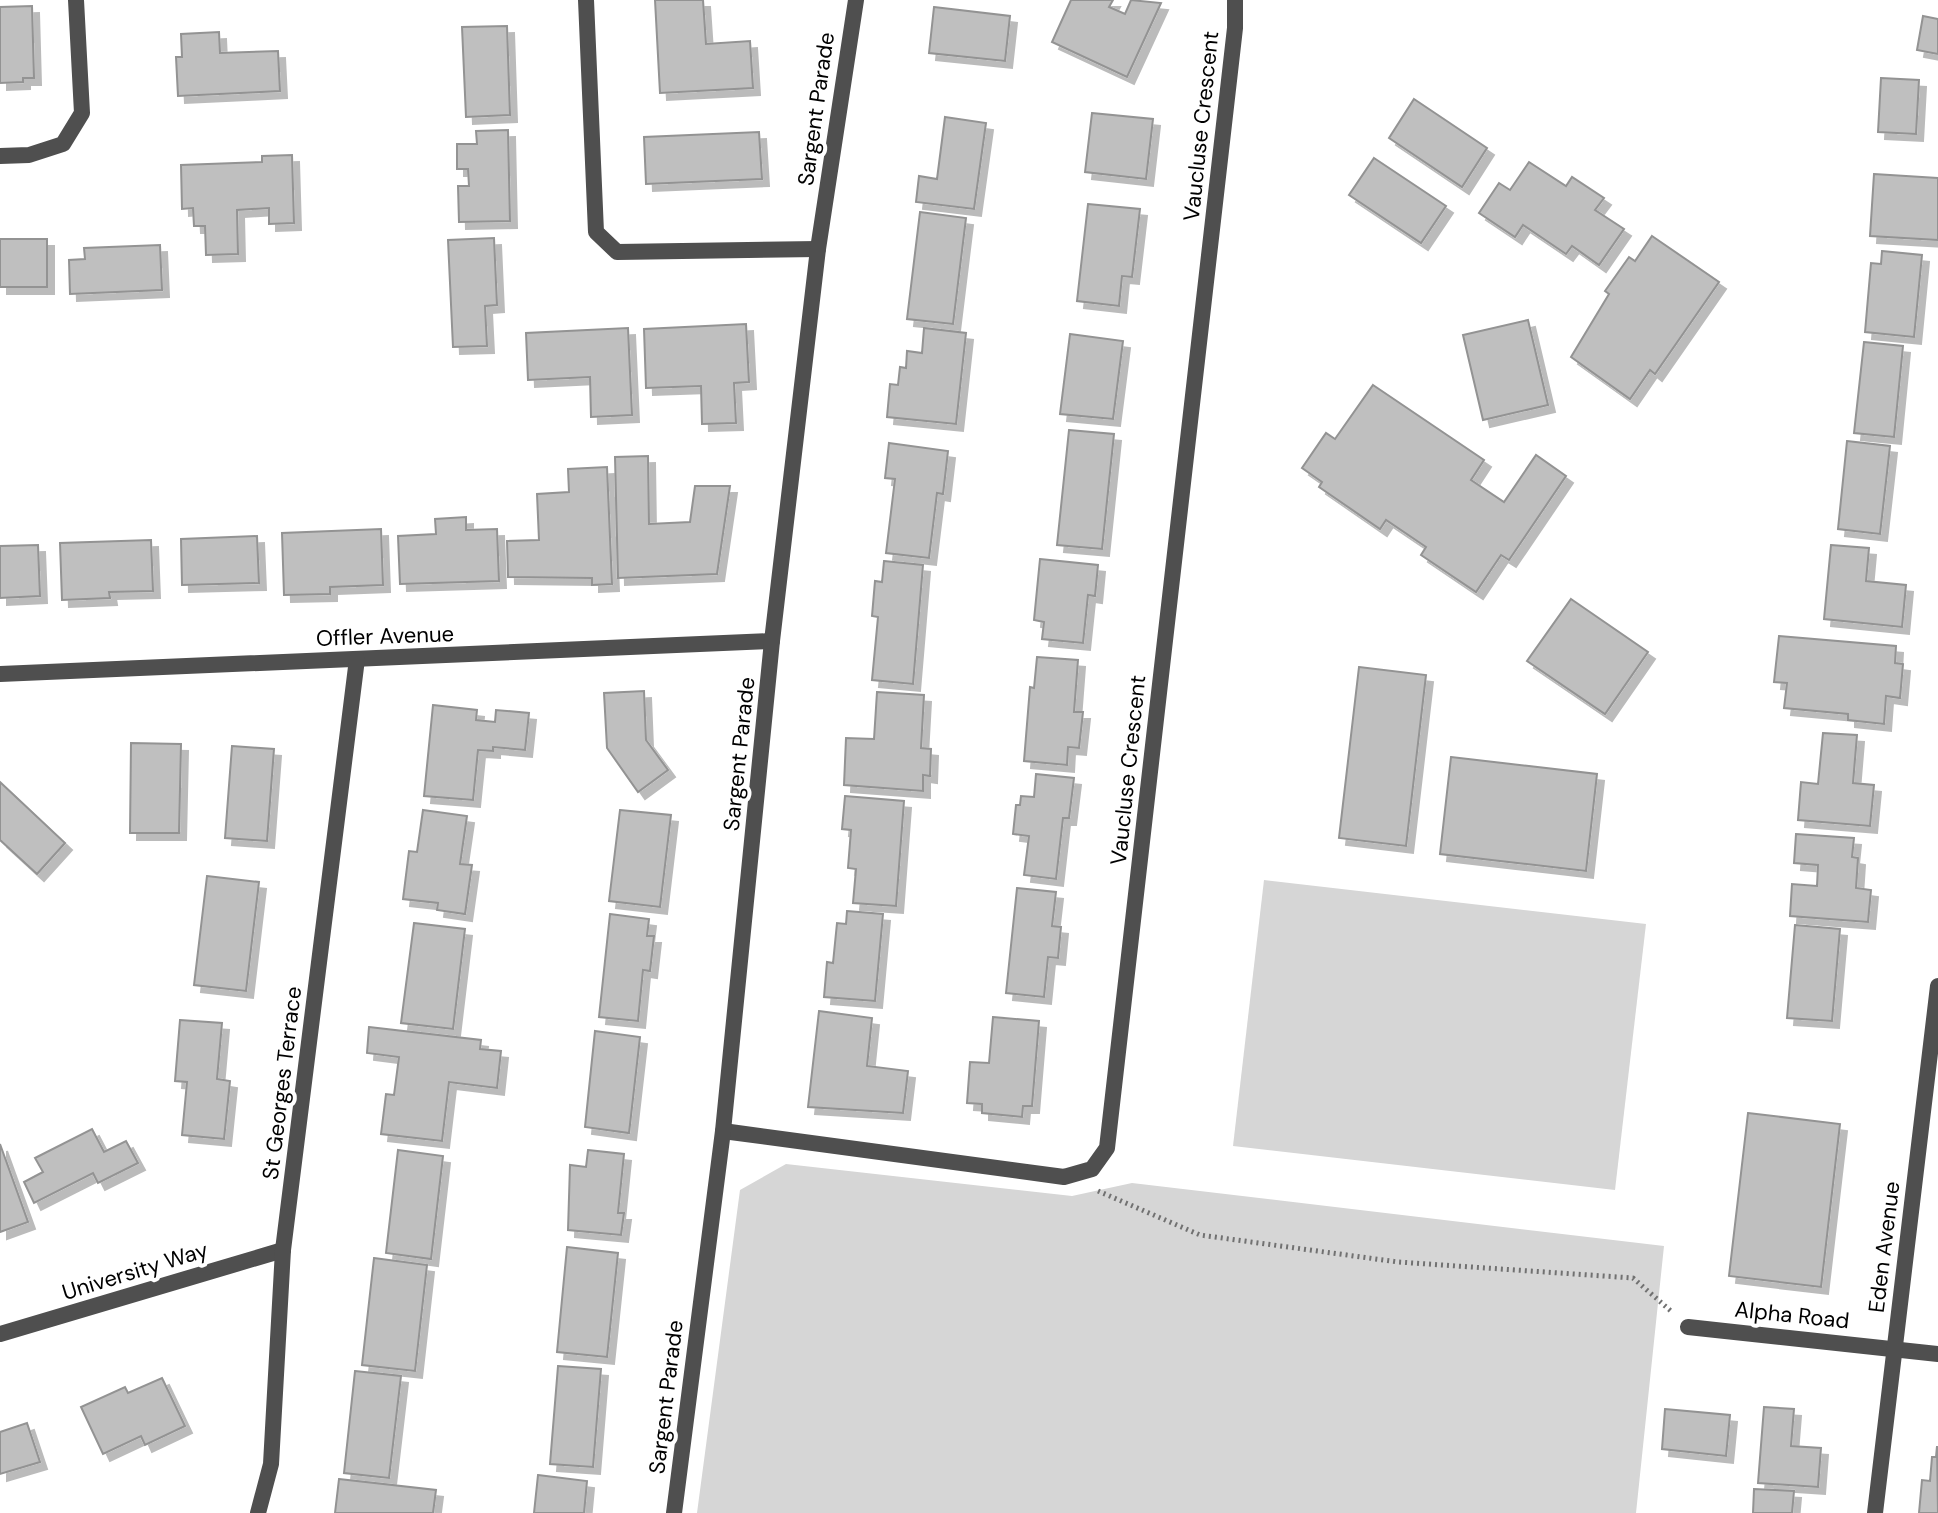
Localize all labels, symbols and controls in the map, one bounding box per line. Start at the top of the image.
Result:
street label: Sargent Parade [791,30,841,188]
street label: Vaucluse Crescent [1177,30,1225,222]
street label: Offler Avenue [315,619,455,653]
street label: Vaucluse Crescent [1104,674,1152,866]
street label: Sargent Parade [716,676,762,832]
street label: St Georges Terrace [256,985,308,1181]
street label: Eden Avenue [1862,1180,1906,1314]
street label: University Way [58,1235,212,1307]
street label: Alpha Road [1733,1295,1851,1335]
street label: Sargent Parade [642,1318,690,1476]

